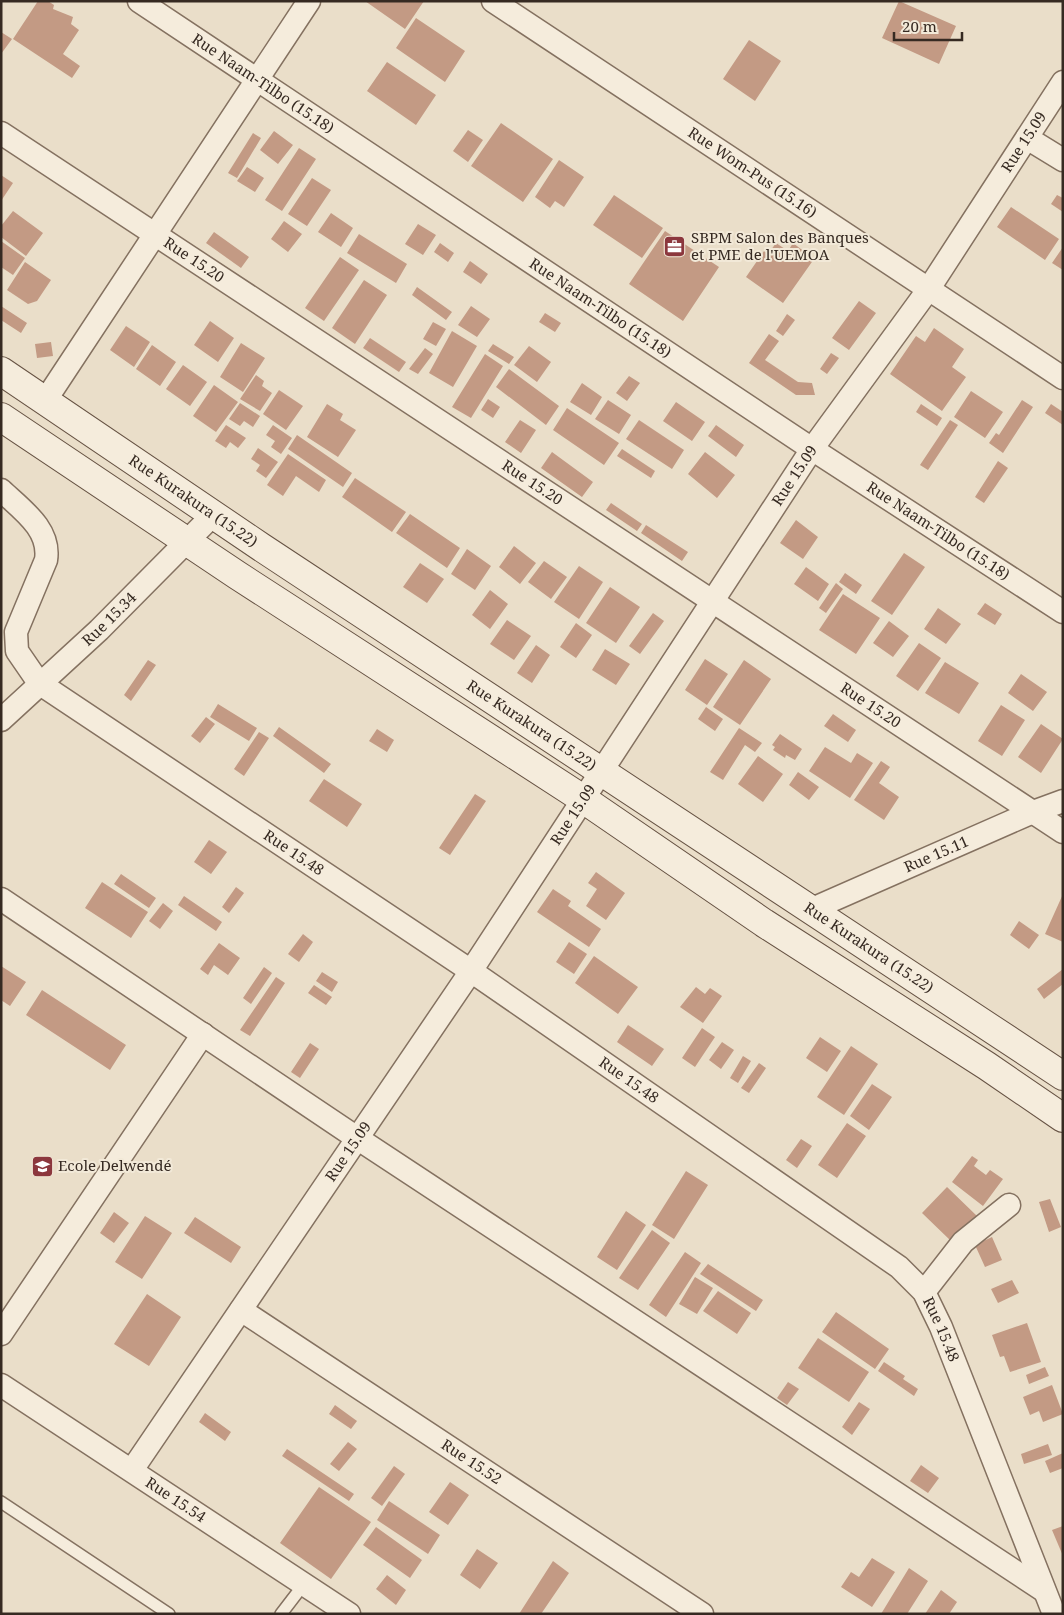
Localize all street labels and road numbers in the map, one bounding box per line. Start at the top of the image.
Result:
street label: Rue Naam-Tilbo (15.18) [189,28,339,137]
street label: Rue 15.09 [996,107,1050,176]
street label: Rue Wom-Pus (15.16) [685,122,821,222]
street label: Rue 15.20 [160,232,229,286]
street label: Rue Naam-Tilbo (15.18) [526,253,676,362]
street label: Rue 15.09 [767,441,821,509]
street label: Rue Kurakura (15.22) [125,449,262,551]
street label: Rue 15.20 [499,455,567,509]
street label: Rue Naam-Tilbo (15.18) [863,476,1014,584]
street label: Rue 15.34 [77,587,141,650]
street label: Rue Kurakura (15.22) [463,675,601,775]
street label: Rue 15.20 [837,677,905,732]
street label: Rue 15.09 [545,780,599,848]
street label: Rue 15.48 [260,825,328,879]
street label: Rue 15.11 [900,831,971,877]
street label: Rue Kurakura (15.22) [801,897,938,997]
street label: Rue 15.48 [595,1052,663,1107]
street label: Rue 15.09 [320,1117,375,1185]
street label: Rue 15.48 [919,1293,965,1364]
street label: Rue 15.52 [438,1434,506,1488]
street label: Rue 15.54 [142,1472,211,1527]

